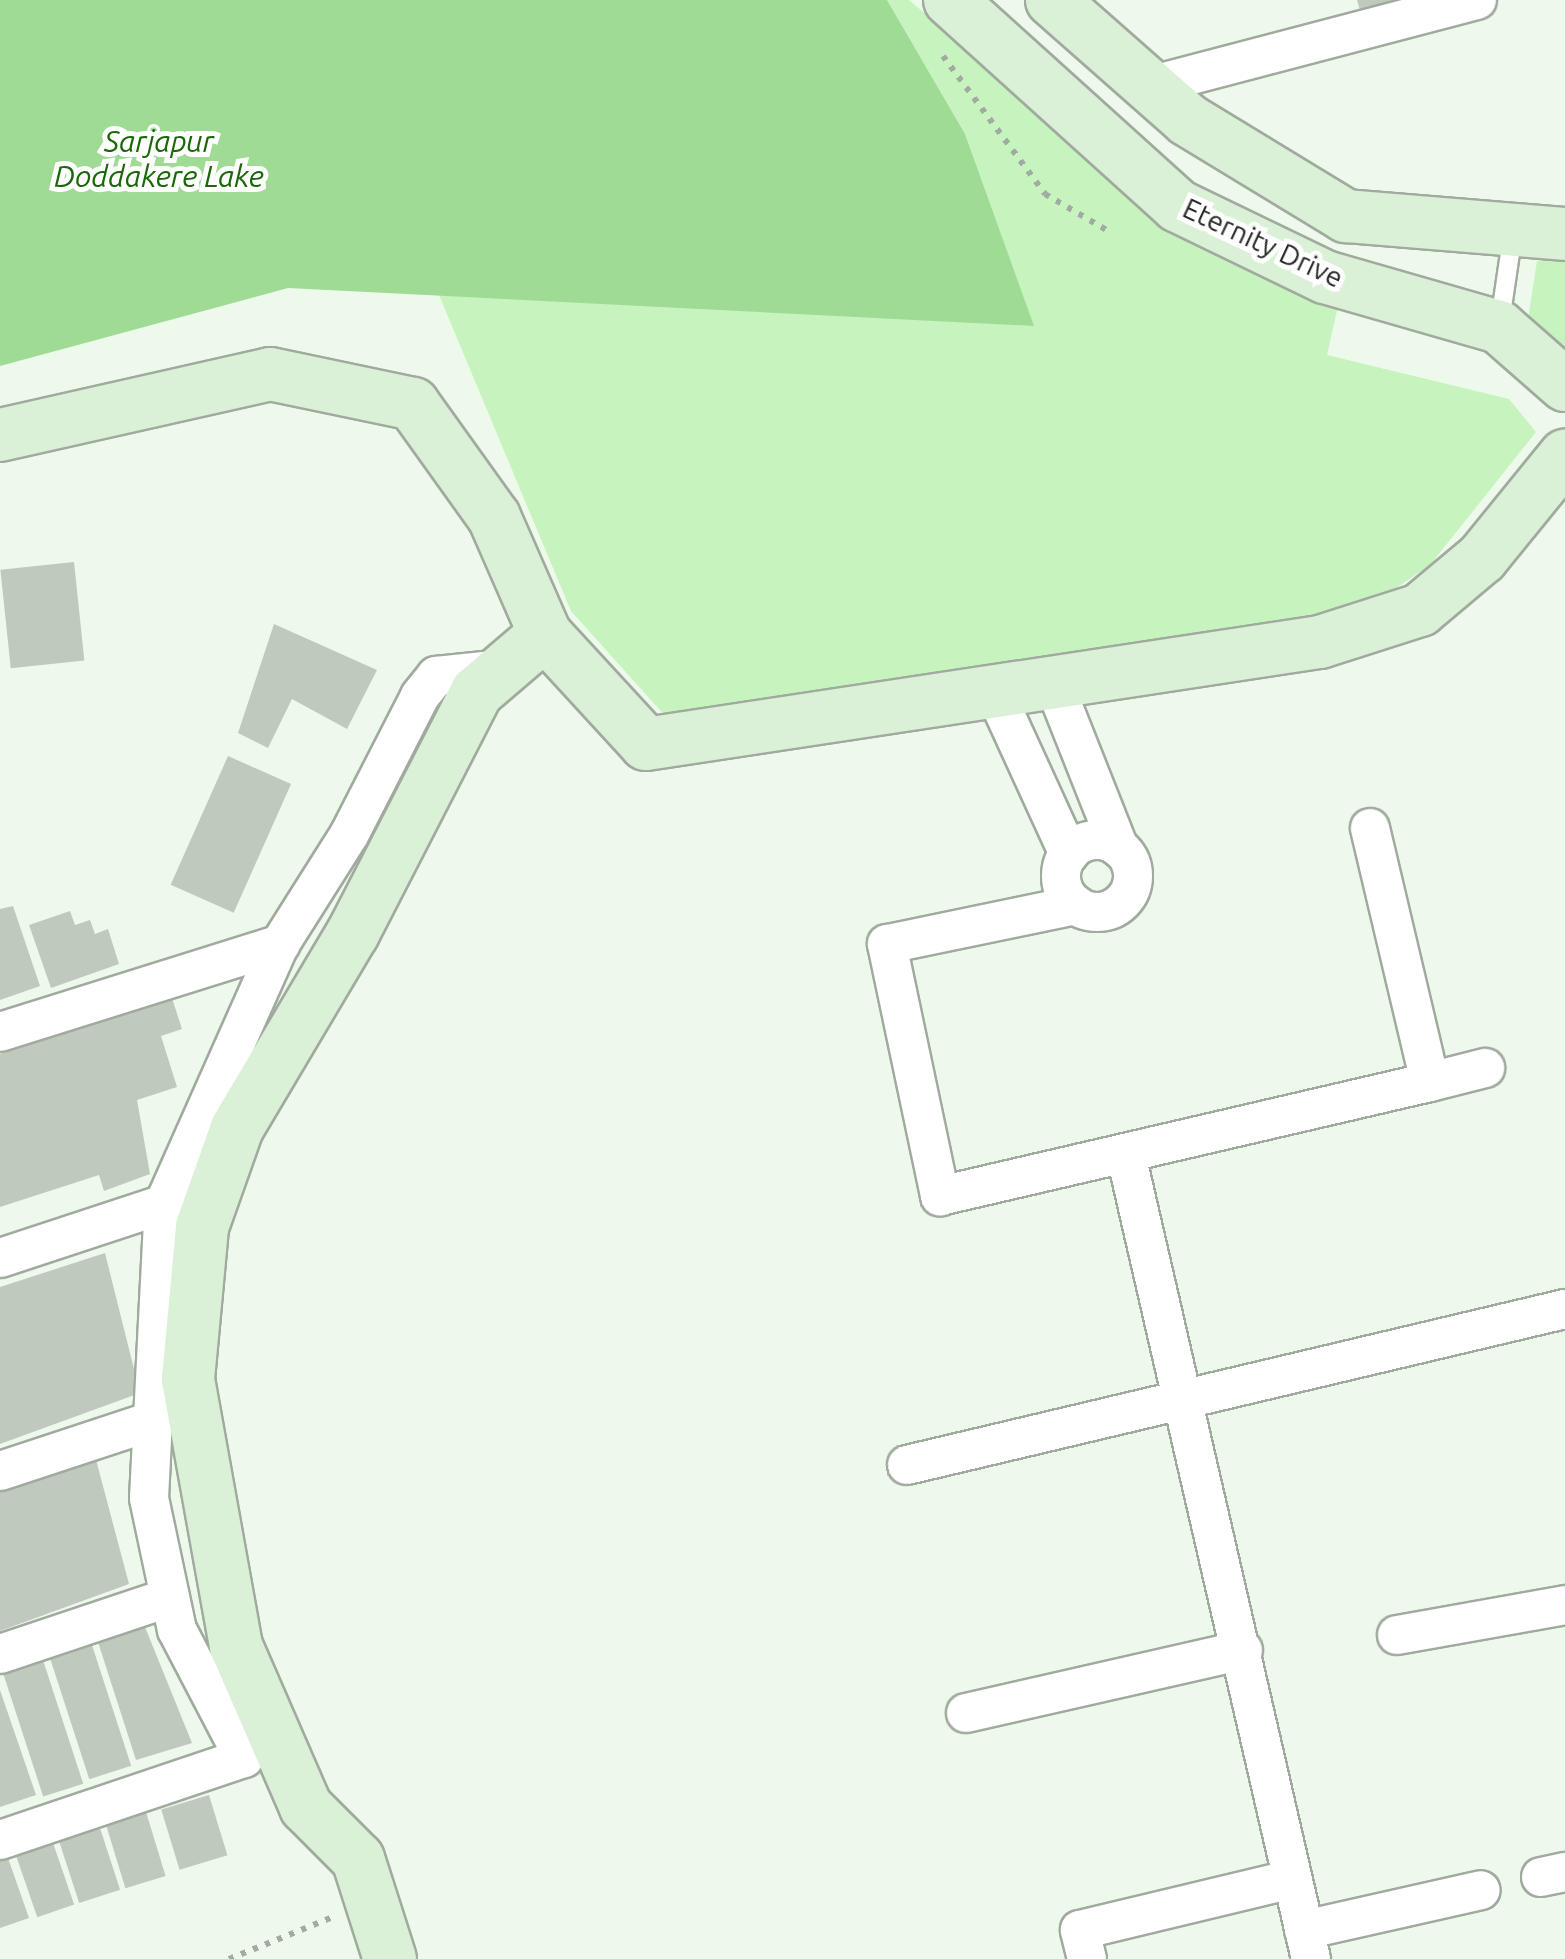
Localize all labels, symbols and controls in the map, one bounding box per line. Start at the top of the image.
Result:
water label: Sarjapur Doddakere Lake [54,123,264,194]
street label: Eternity Drive [1178,191,1348,295]

